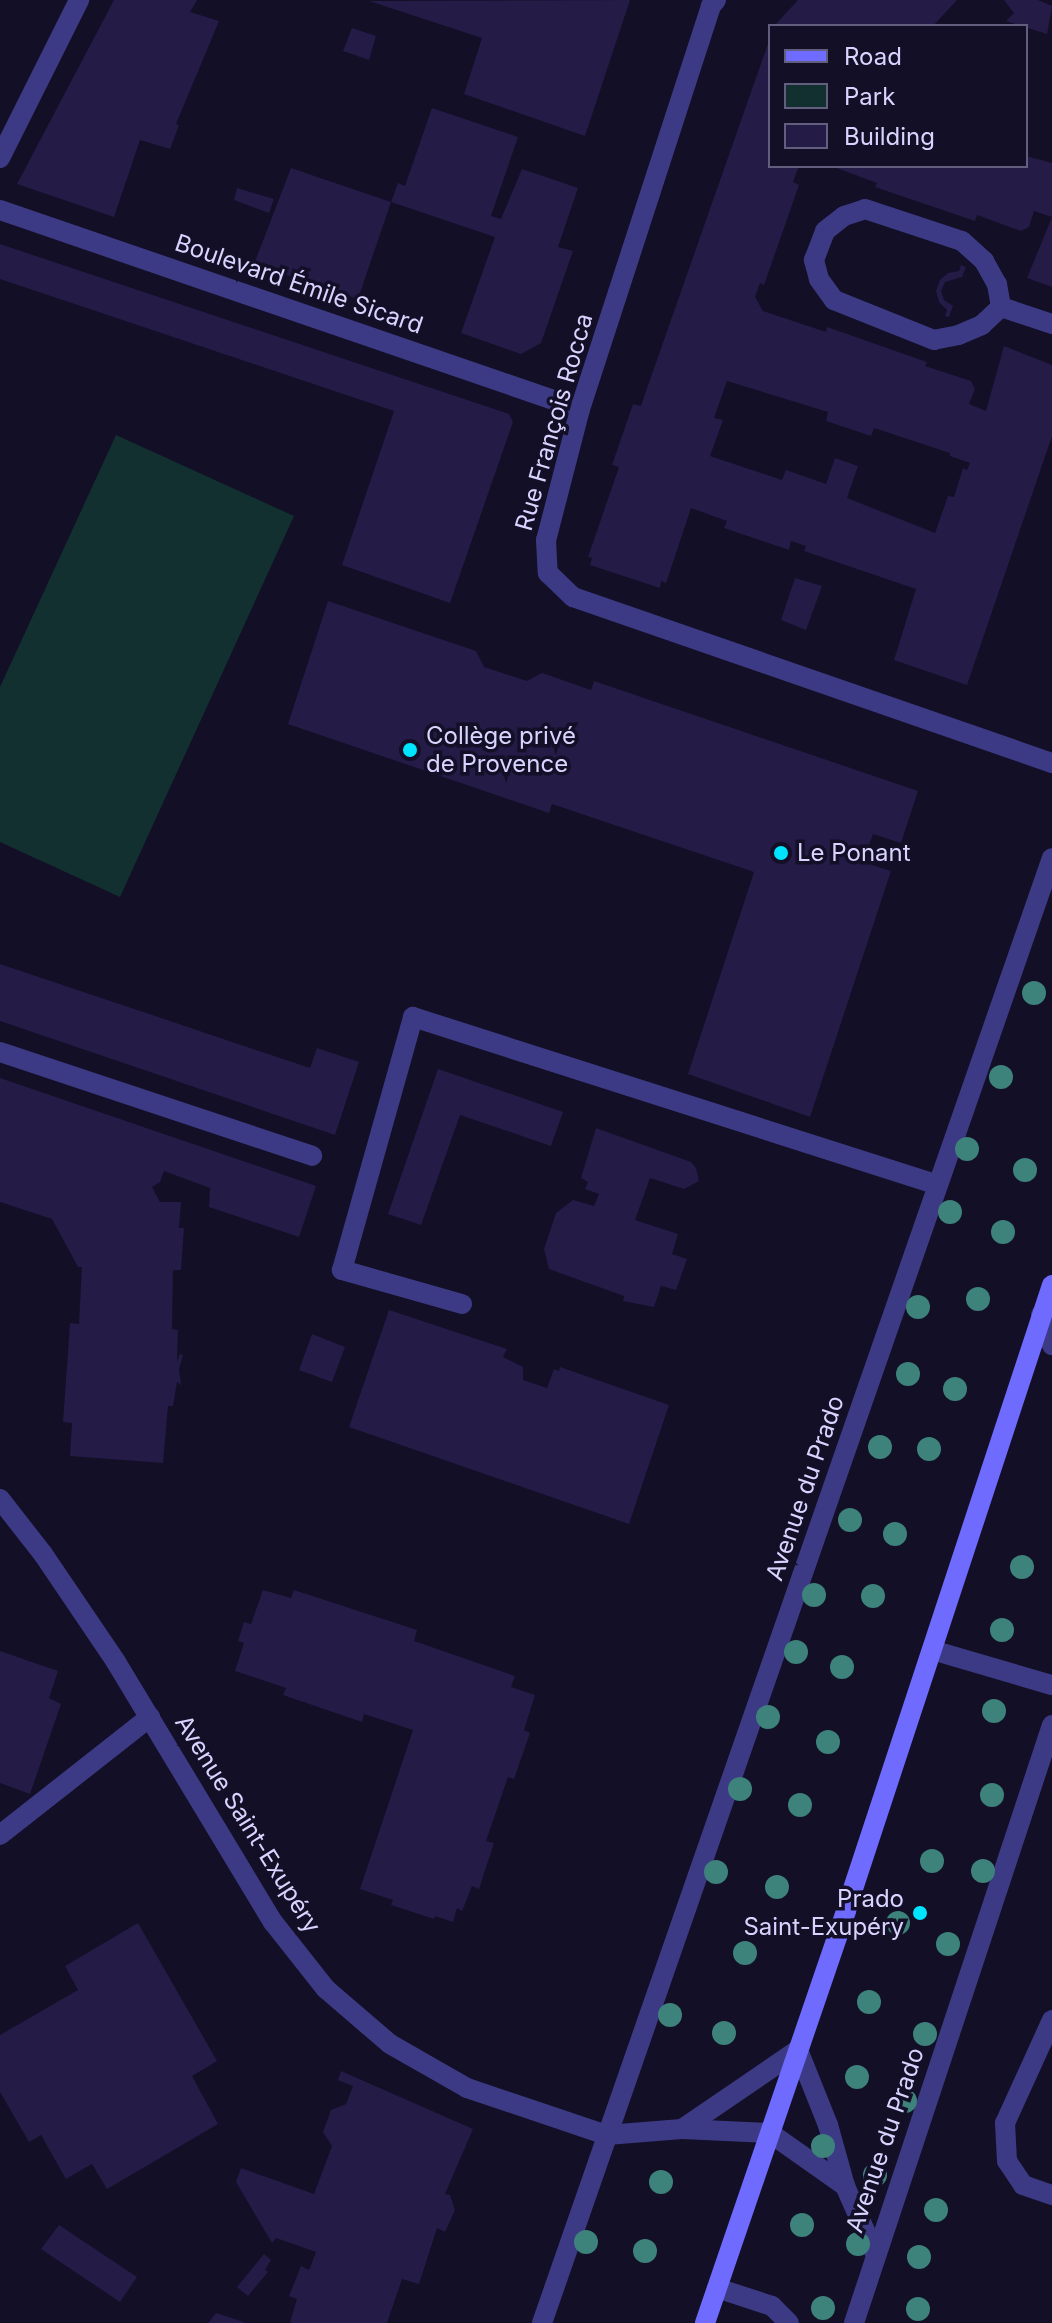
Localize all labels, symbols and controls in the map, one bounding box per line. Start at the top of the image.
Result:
legend [768,24,1028,168]
text: Road [844,42,902,71]
text: Park [844,82,895,111]
text: Building [844,122,935,151]
street label: Boulevard Émile Sicard [171,228,427,340]
street label: Rue François Rocca [509,310,599,534]
place label: Collège privé de Provence [426,722,576,778]
marker: Collège privé de Provence [401,741,419,759]
place label: Le Ponant [797,839,911,867]
marker: Le Ponant [772,844,790,862]
street label: Avenue du Prado [760,1392,850,1584]
street label: Avenue Saint-Exupéry [169,1710,327,1938]
place label: Prado Saint-Exupéry [743,1885,904,1941]
marker: Prado Saint-Exupéry [911,1904,929,1922]
street label: Avenue du Prado [840,2044,930,2236]

